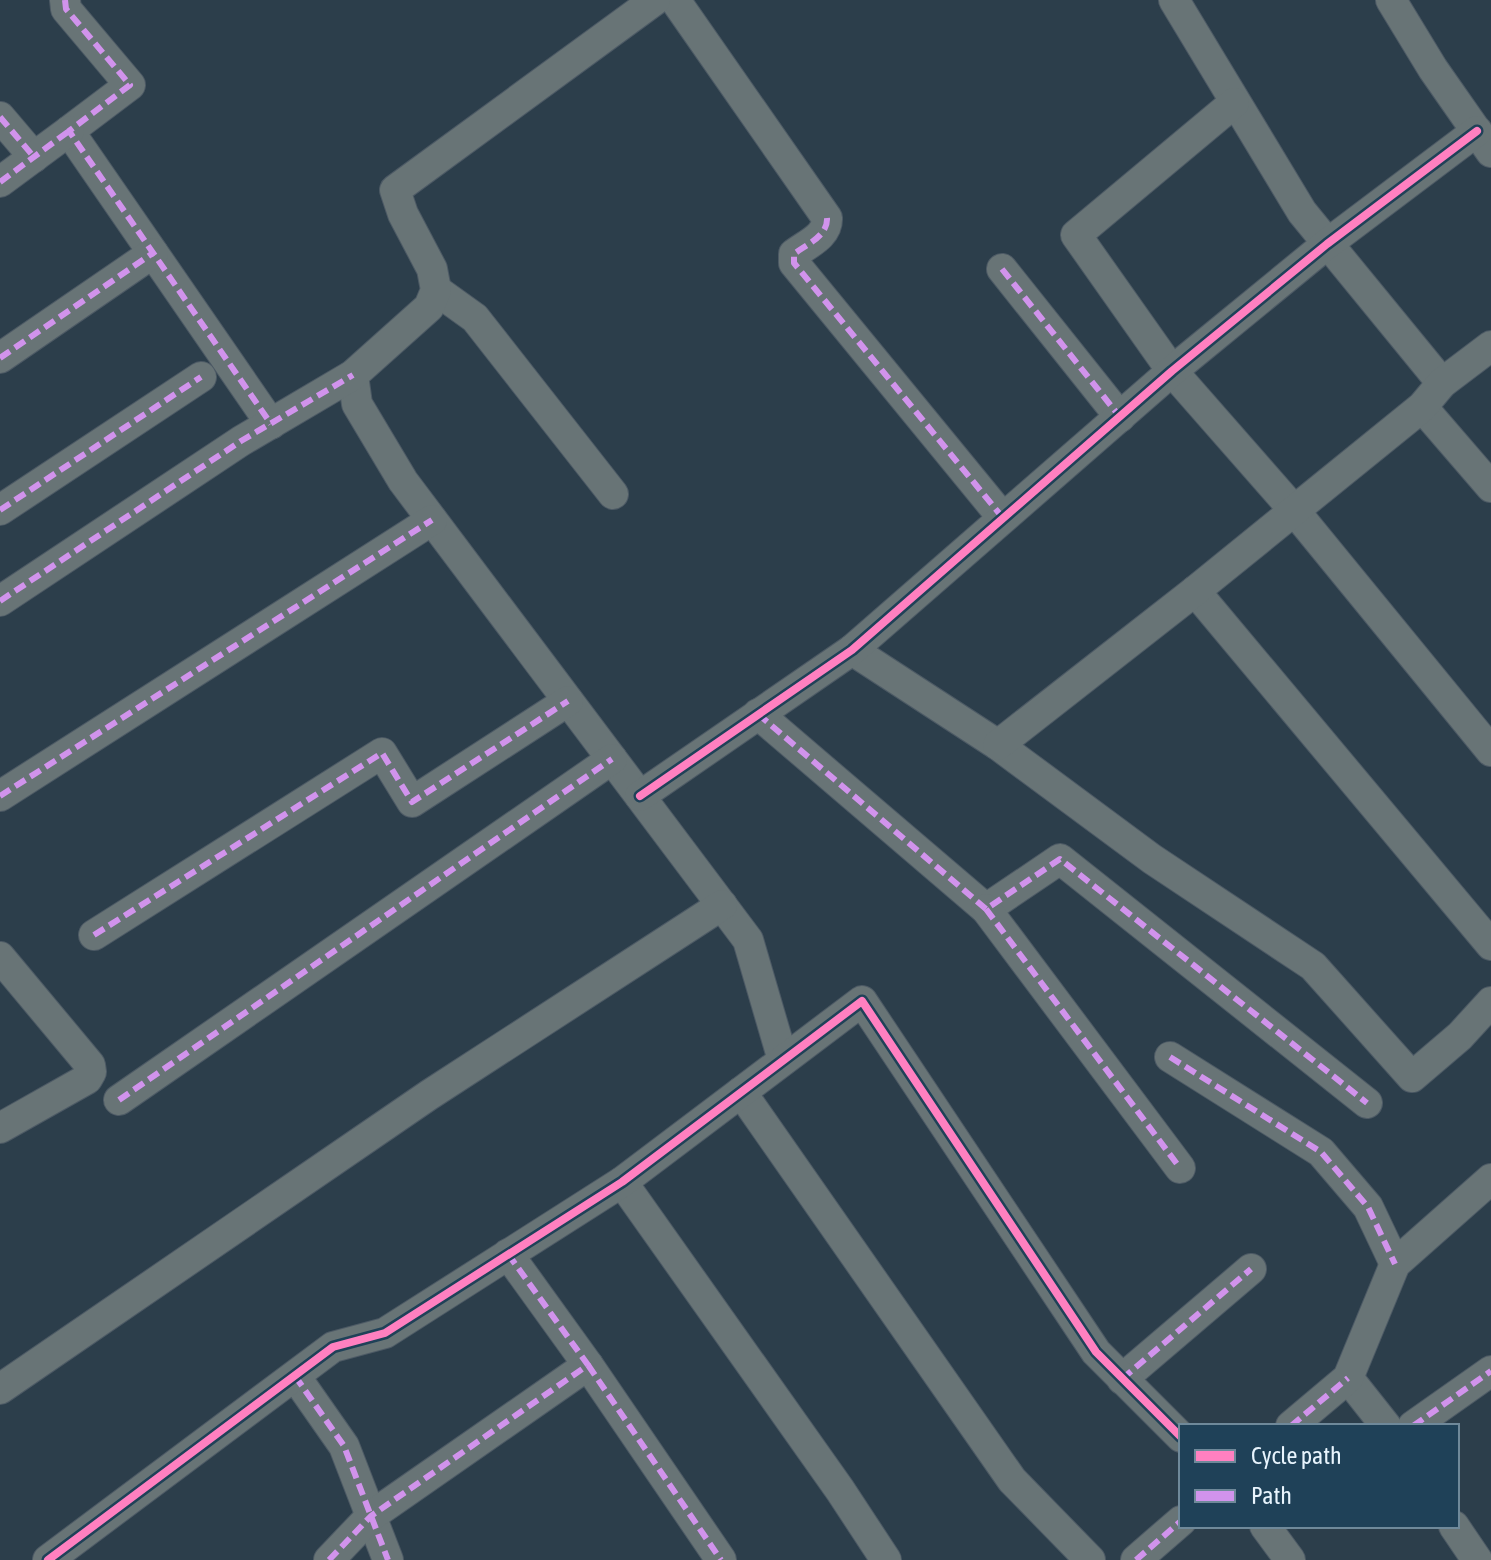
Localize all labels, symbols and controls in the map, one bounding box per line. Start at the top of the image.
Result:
legend [1179,1424,1459,1528]
text: Cycle path [1251,1442,1342,1469]
text: Path [1251,1482,1292,1509]

